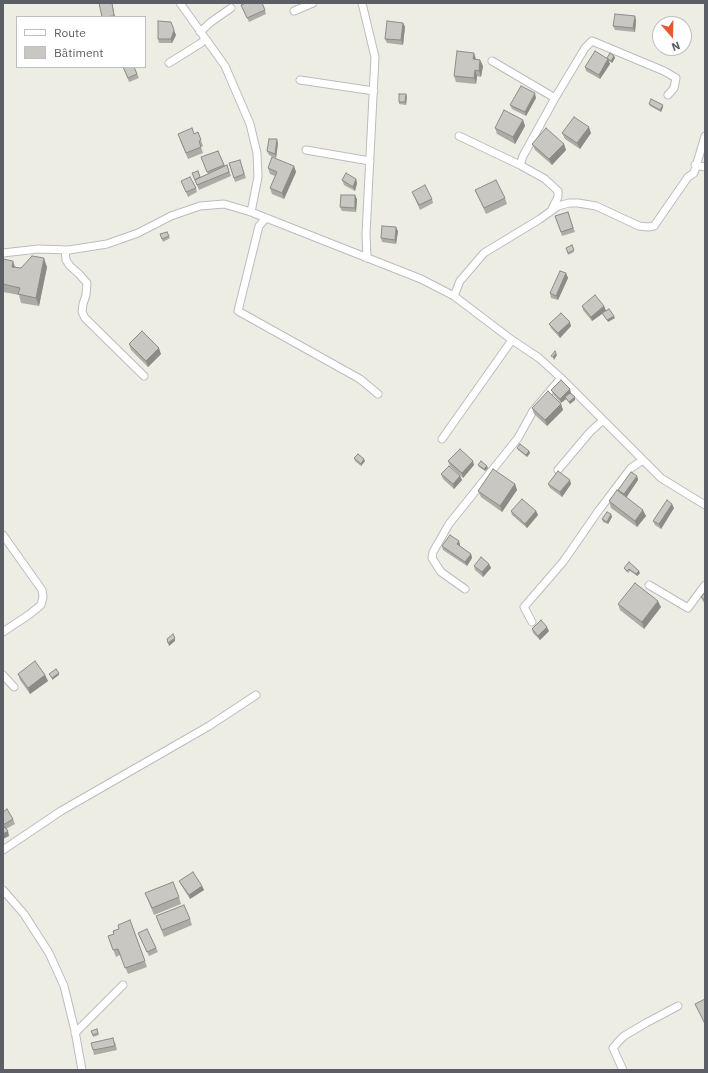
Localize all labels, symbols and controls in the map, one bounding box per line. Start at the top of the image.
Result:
legend [16,16,146,68]
north arrow [652,16,692,56]
text: Route [54,25,86,40]
text: N [670,38,682,54]
text: Bâtiment [54,45,104,60]

